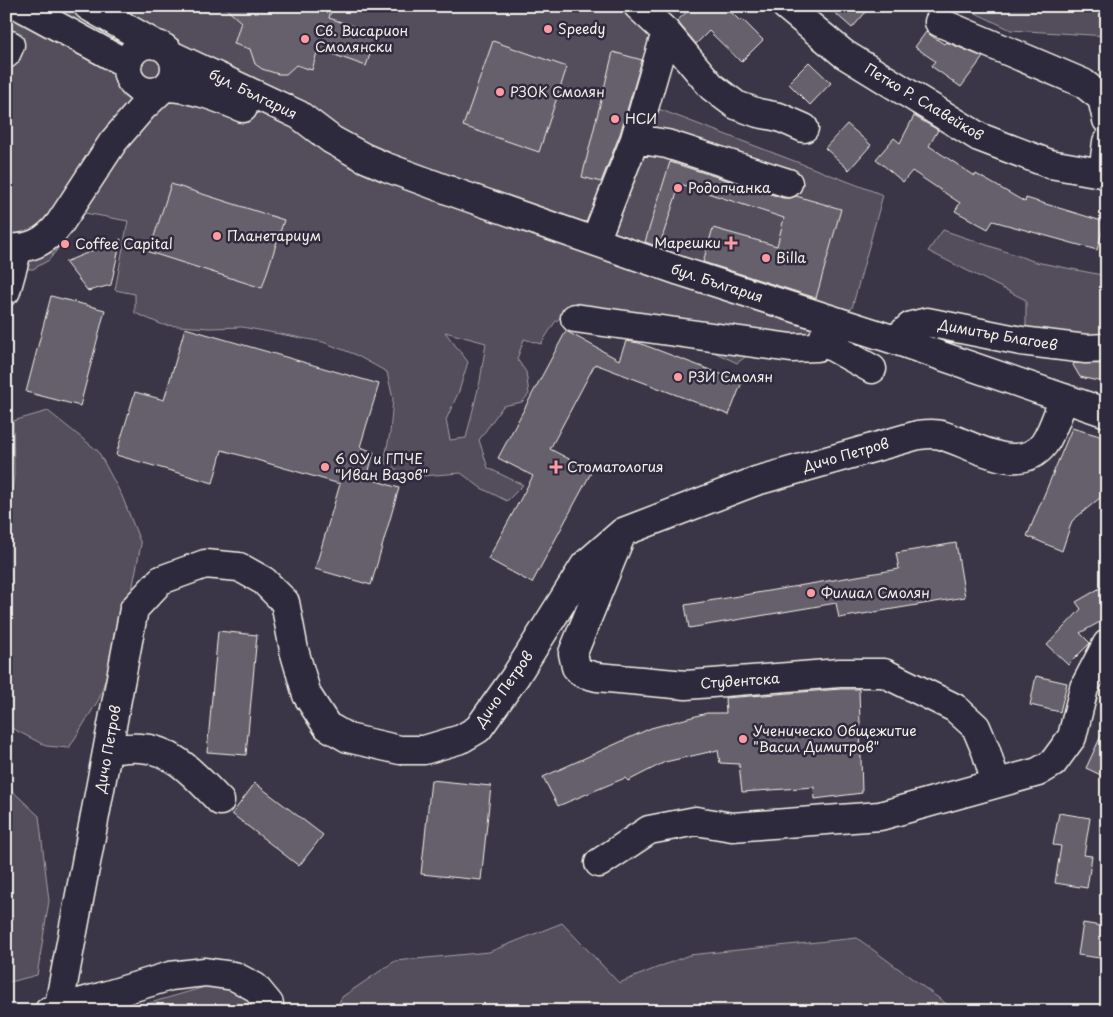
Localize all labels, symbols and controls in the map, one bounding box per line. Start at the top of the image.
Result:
place label: Speedy [558,18,605,39]
place label: Св. Висарион Смолянски [315,20,408,57]
marker: Speedy [542,23,554,35]
marker: Св. Висарион Смолянски [299,33,311,45]
street label: Петко Р. Славейков [861,58,988,145]
street label: бул. България [206,63,301,124]
place label: РЗОК Смолян [510,81,605,102]
marker: РЗОК Смолян [494,86,506,98]
place label: НСИ [625,108,657,129]
marker: НСИ [609,113,621,125]
place label: Родопчанка [688,177,771,198]
marker: Родопчанка [672,182,684,194]
place label: Планетариум [227,225,321,246]
marker: Планетариум [211,230,223,242]
place label: Марешки [654,232,721,253]
place label: Coffee Capital [75,233,173,254]
marker: Марешки [725,237,737,249]
marker: Coffee Capital [59,238,71,250]
place label: Billa [776,247,806,268]
marker: Billa [760,252,772,264]
street label: бул. България [668,258,766,307]
street label: Димитър Благоев [936,314,1059,355]
place label: РЗИ Смолян [688,366,773,387]
marker: РЗИ Смолян [672,371,684,383]
street label: Дичо Петров [799,432,891,477]
place label: 6 ОУ и ГПЧЕ "Иван Вазов" [335,448,428,485]
place label: Стоматология [567,456,663,477]
marker: Стоматология [549,460,563,474]
marker: 6 ОУ и ГПЧЕ "Иван Вазов" [319,461,331,473]
place label: Филиал Смолян [821,582,930,603]
marker: Филиал Смолян [805,587,817,599]
street label: Дичо Петров [469,646,538,732]
street label: Студентска [700,667,781,694]
street label: Дичо Петров [89,703,126,795]
place label: Ученическо Общежитие "Васил Димитров" [753,720,917,757]
marker: Ученическо Общежитие "Васил Димитров" [737,733,749,745]

